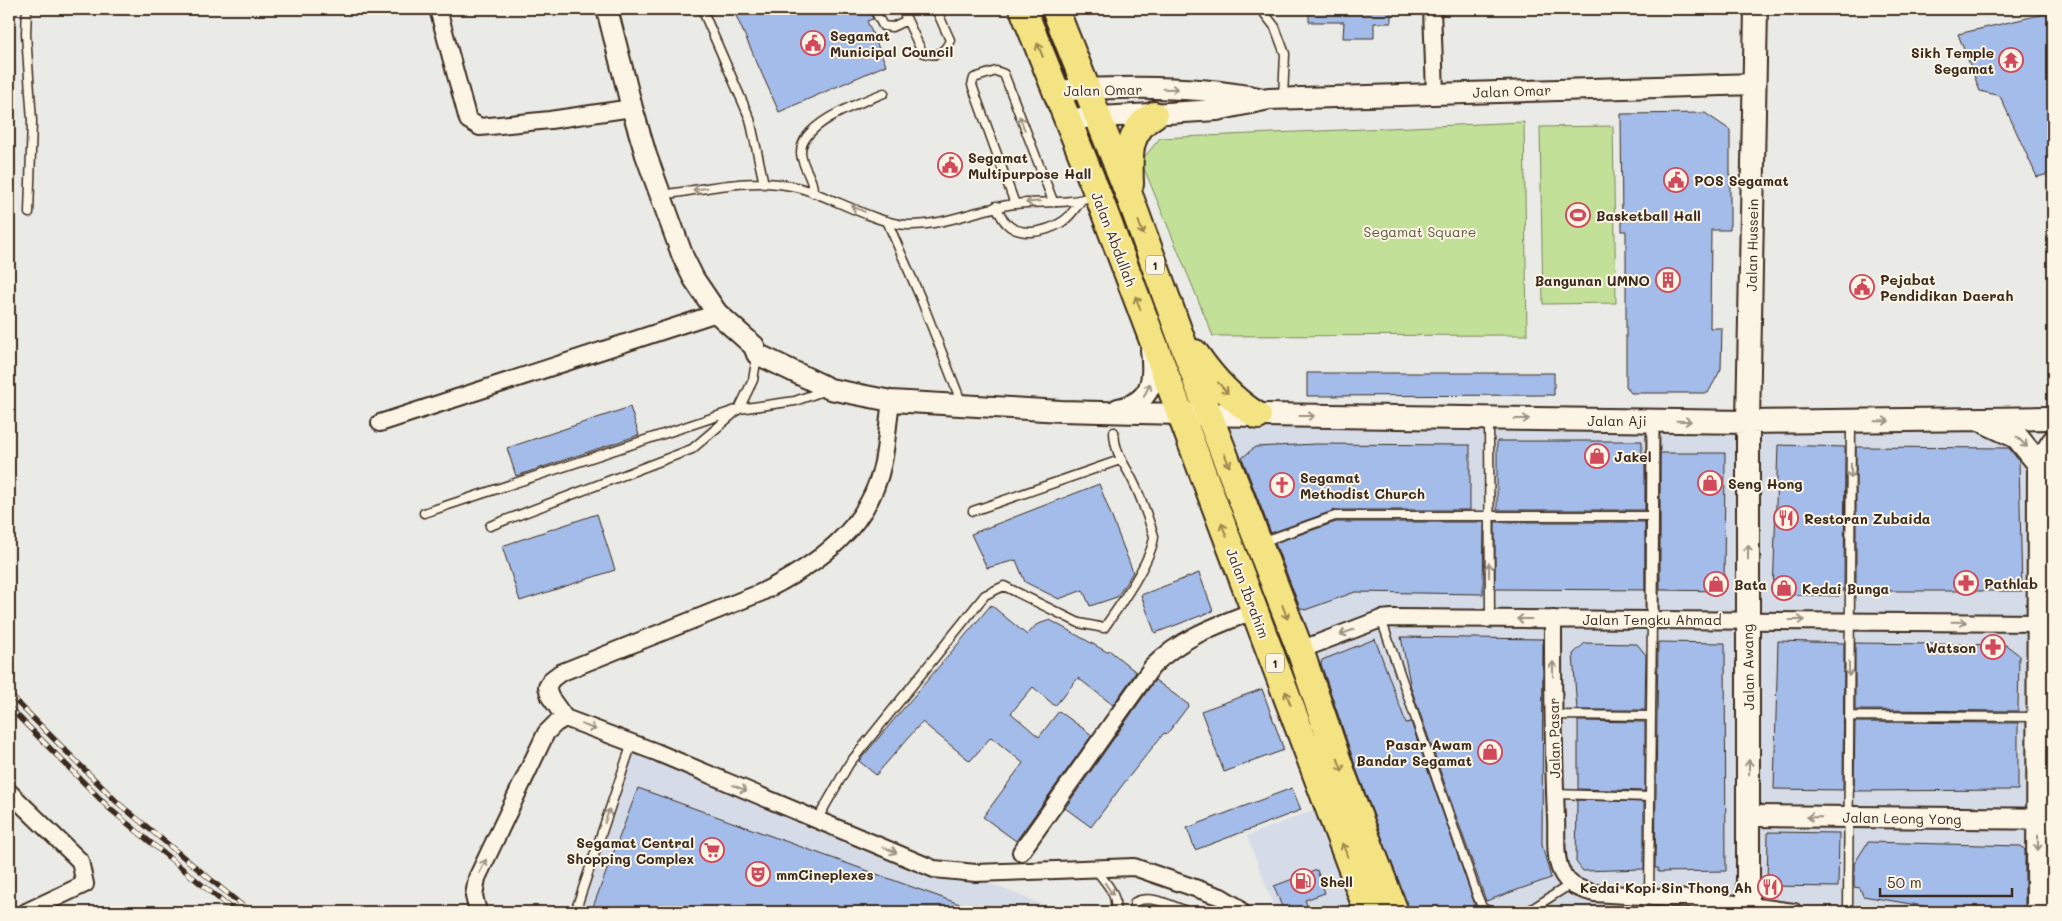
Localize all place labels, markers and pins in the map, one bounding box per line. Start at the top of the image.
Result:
place label: Segamat Municipal Council [830,26,953,61]
public building icon: Segamat Municipal Council [800,30,826,56]
place label: Sikh Temple Segamat [1911,43,1994,78]
temple icon: Sikh Temple Segamat [1998,47,2024,73]
place label: Segamat Multipurpose Hall [968,148,1091,183]
public building icon: Segamat Multipurpose Hall [937,152,963,178]
public building icon: POS Segamat [1663,167,1689,193]
place label: POS Segamat [1694,171,1789,190]
sports icon: Basketball Hall [1565,202,1591,228]
place label: Basketball Hall [1596,206,1701,225]
building icon: Bangunan UMNO [1655,267,1681,293]
place label: Pejabat Pendidikan Daerah [1880,270,2013,305]
place label: Bangunan UMNO [1535,271,1650,290]
public building icon: Pejabat Pendidikan Daerah [1849,274,1875,300]
shop icon: Jakel [1584,443,1610,469]
place label: Jakel [1614,447,1652,466]
place label: Segamat Methodist Church [1300,468,1425,503]
shop icon: Seng Hong [1697,470,1723,496]
church icon: Segamat Methodist Church [1269,472,1295,498]
place label: Seng Hong [1728,474,1803,493]
restaurant icon: Restoran Zubaida [1773,505,1799,531]
place label: Restoran Zubaida [1804,509,1931,528]
pharmacy icon: Pathlab [1953,570,1979,596]
shop icon: Bata [1703,571,1729,597]
place label: Pathlab [1984,574,2038,593]
place label: Bata [1734,575,1767,594]
shop icon: Kedai Bunga [1771,575,1797,601]
place label: Kedai Bunga [1802,579,1890,598]
pharmacy icon: Watson [1980,634,2006,660]
place label: Watson [1926,638,1976,657]
place label: Pasar Awam Bandar Segamat [1356,735,1472,770]
shop icon: Pasar Awam Bandar Segamat [1477,739,1503,765]
place label: Segamat Central Shopping Complex [567,833,694,868]
supermarket icon: Segamat Central Shopping Complex [699,837,725,863]
theatre icon: mmCineplexes [745,861,771,887]
place label: mmCineplexes [776,865,873,884]
fuel station icon: Shell [1290,868,1316,894]
place label: Shell [1320,872,1353,891]
restaurant icon: Kedai Kopi Sin Thong Ah [1757,874,1783,900]
place label: Kedai Kopi Sin Thong Ah [1580,878,1752,897]

